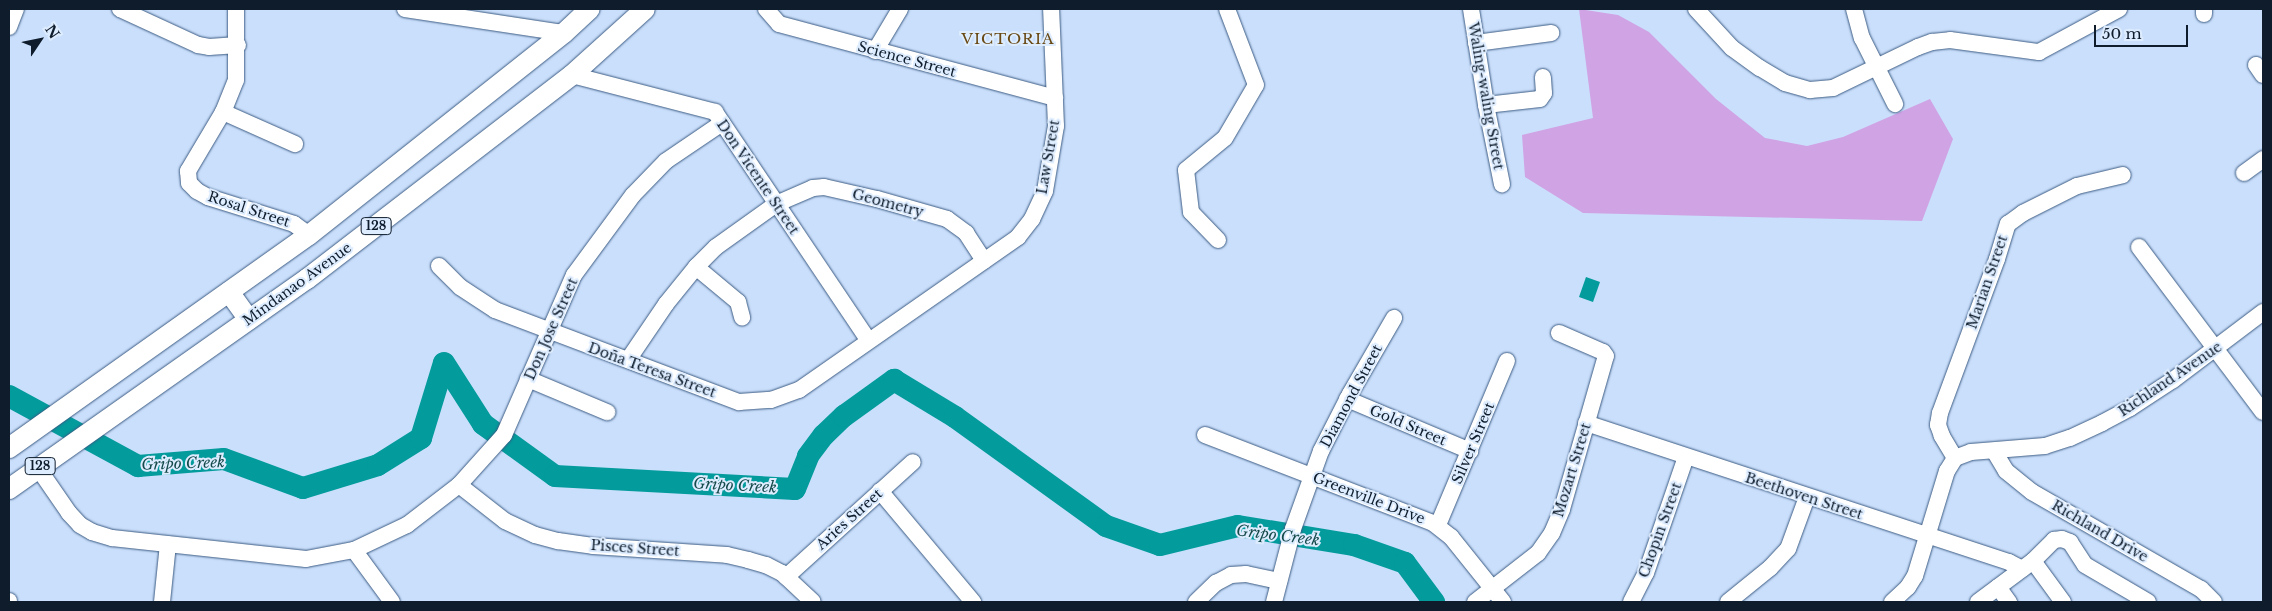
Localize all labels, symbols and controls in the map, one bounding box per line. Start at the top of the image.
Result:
north arrow [15,15,65,65]
scale bar [2097,15,2191,47]
text: N [41,21,64,42]
street label: Waling-waling Street [1465,21,1507,171]
text: 50 m [2102,24,2142,43]
district label: VICTORIA [960,30,1056,48]
street label: Science Street [856,38,958,80]
street label: Don Vicente Street [713,116,803,238]
street label: Law Street [1033,118,1063,196]
street label: Geometry [850,185,926,221]
street label: Rosal Street [206,188,292,230]
road number: 128 [360,217,392,236]
street label: Marian Street [1963,233,2011,331]
street label: Mindanao Avenue [239,239,355,329]
street label: Don Jose Street [521,275,581,383]
street label: Richland Avenue [2115,338,2225,420]
street label: Doña Teresa Street [585,339,719,401]
street label: Diamond Street [1317,342,1385,450]
street label: Silver Street [1448,400,1498,486]
street label: Gold Street [1367,401,1449,449]
street label: Mozart Street [1550,421,1594,519]
water label: Gripo Creek [141,453,225,473]
road number: 128 [24,456,56,476]
street label: Greenville Drive [1311,469,1427,527]
street label: Beethoven Street [1743,469,1865,523]
water label: Gripo Creek [693,474,777,496]
street label: Chopin Street [1635,480,1685,580]
street label: Aries Street [813,485,885,553]
street label: Richland Drive [2049,497,2151,565]
water label: Gripo Creek [1235,521,1321,549]
street label: Pisces Street [590,537,680,559]

